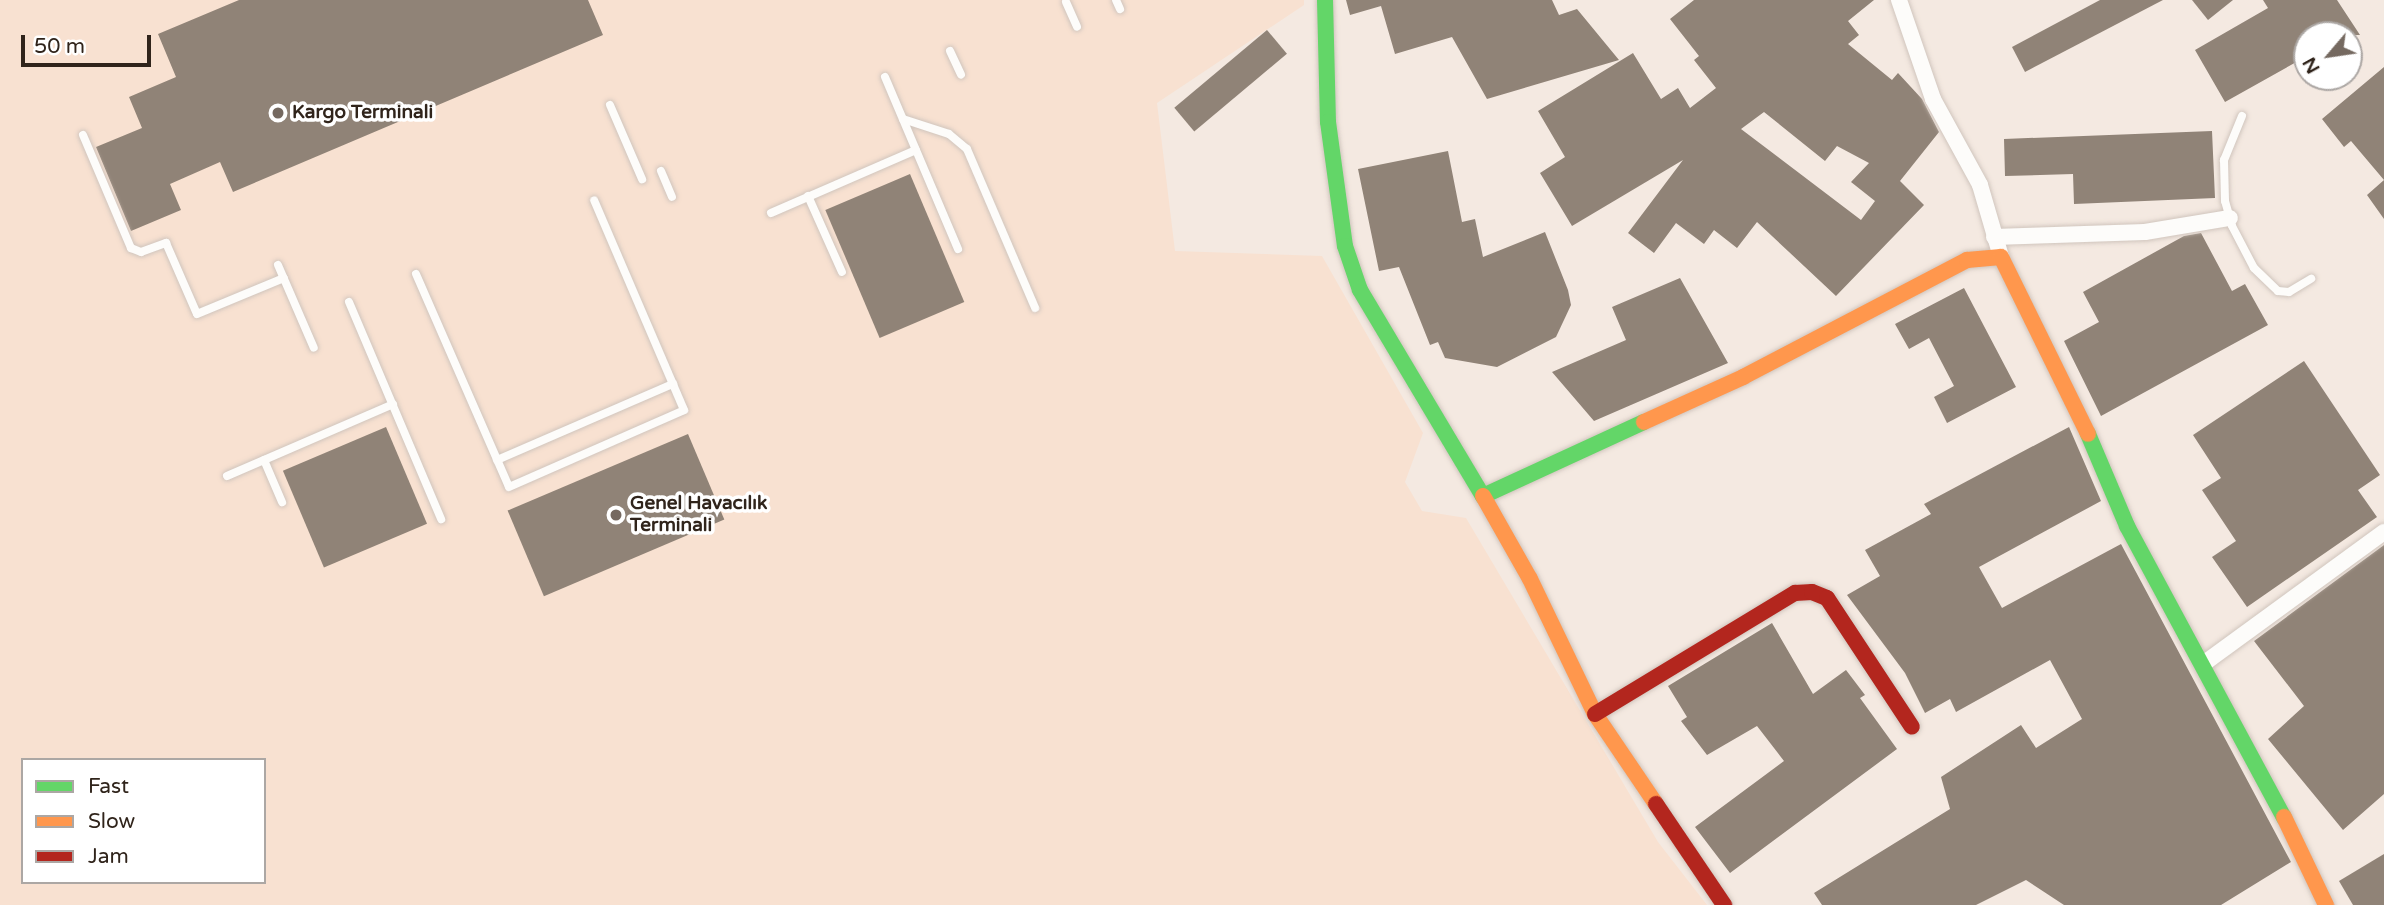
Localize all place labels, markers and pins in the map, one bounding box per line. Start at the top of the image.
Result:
place label: Kargo Terminali [292,102,433,124]
marker: Kargo Terminali [270,105,286,121]
place label: Genel Havacılık Terminali [630,493,767,537]
marker: Genel Havacılık Terminali [608,507,624,523]

